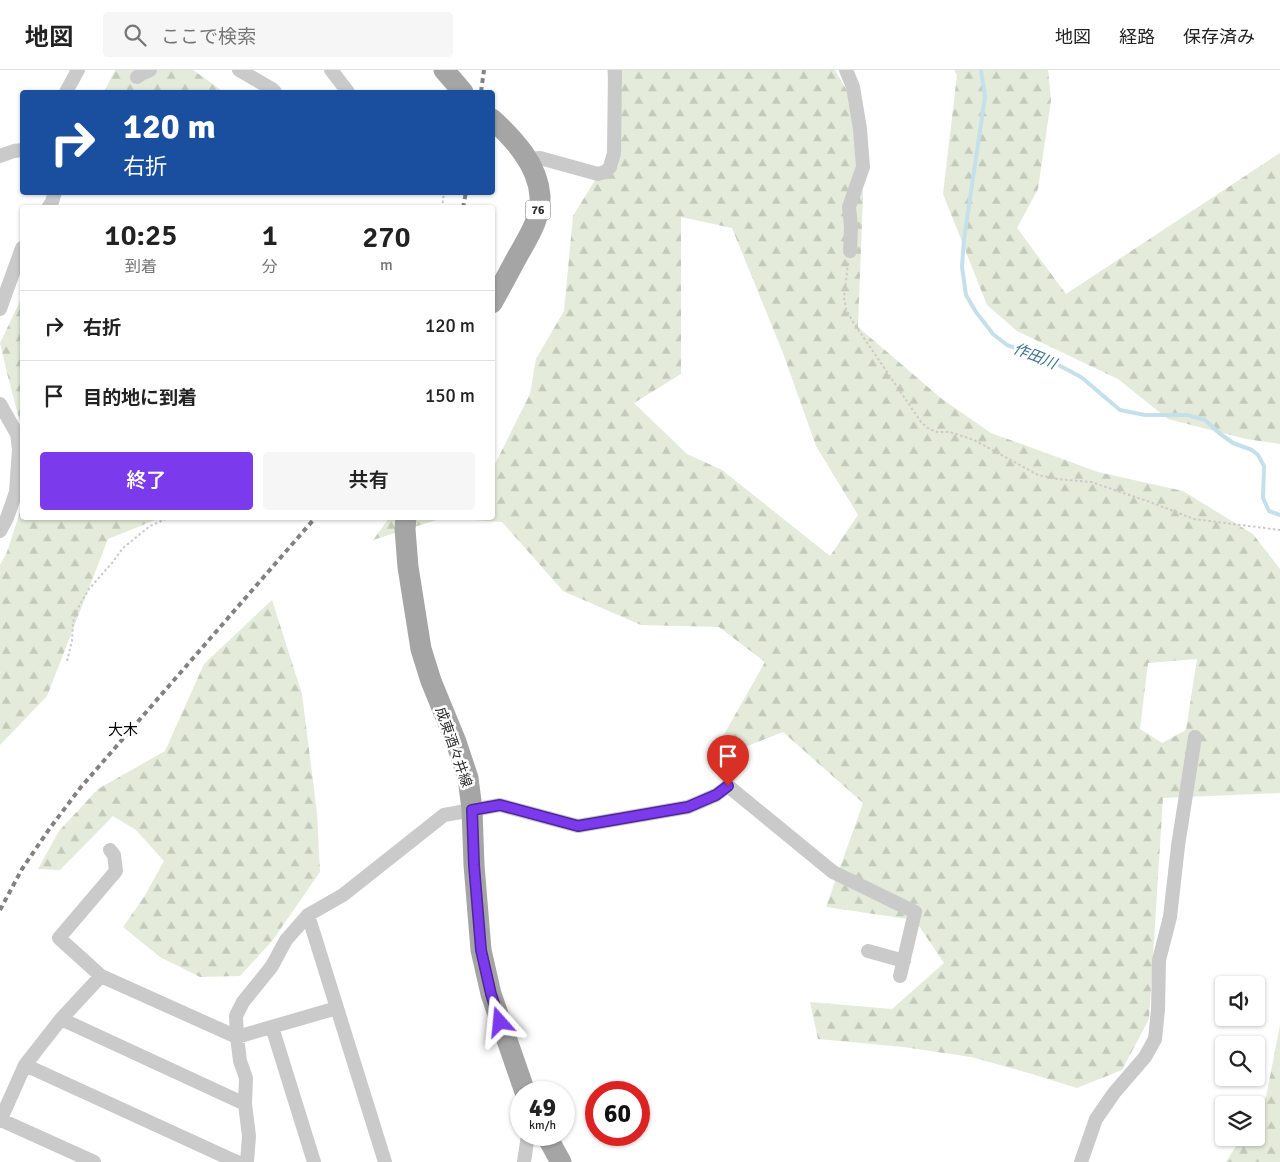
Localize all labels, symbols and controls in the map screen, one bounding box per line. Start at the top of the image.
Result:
search box [103,12,453,57]
icon: search [121,21,149,49]
text: 地図 [25,22,73,52]
text: ここで検索 [161,25,256,49]
text: 地図 [1055,26,1091,48]
text: 経路 [1119,26,1155,48]
text: 保存済み [1183,26,1255,48]
text: 120 m [123,105,216,148]
icon: right [40,110,105,175]
text: 右折 [123,153,167,180]
road number: 76 [526,200,550,220]
text: 10:25 [104,217,177,254]
text: 1 [262,217,278,254]
text: 270 [362,219,411,256]
text: m [380,255,393,275]
text: 到着 [125,257,157,277]
text: 分 [262,257,278,277]
icon: right [40,312,68,340]
text: 120 m [425,314,475,338]
text: 右折 [83,316,121,340]
water label: 作田川 [1011,339,1061,374]
icon: arrive [40,382,68,410]
text: 150 m [425,384,475,408]
text: 目的地に到着 [83,386,197,410]
button: 終了 [40,452,253,510]
button: 共有 [263,452,475,510]
street label: 成東酒々井線 [432,705,475,790]
district label: 大木 [108,721,138,739]
pin [707,735,749,786]
icon: arrive [714,742,742,770]
map controls [1215,976,1265,1146]
button: sound [1215,976,1265,1026]
position arrow [473,995,525,1047]
button: search [1215,1036,1265,1086]
speed limit sign: 60 [585,1081,650,1146]
text: 49 [529,1092,556,1123]
button: layers [1215,1096,1265,1146]
text: km/h [529,1118,556,1133]

